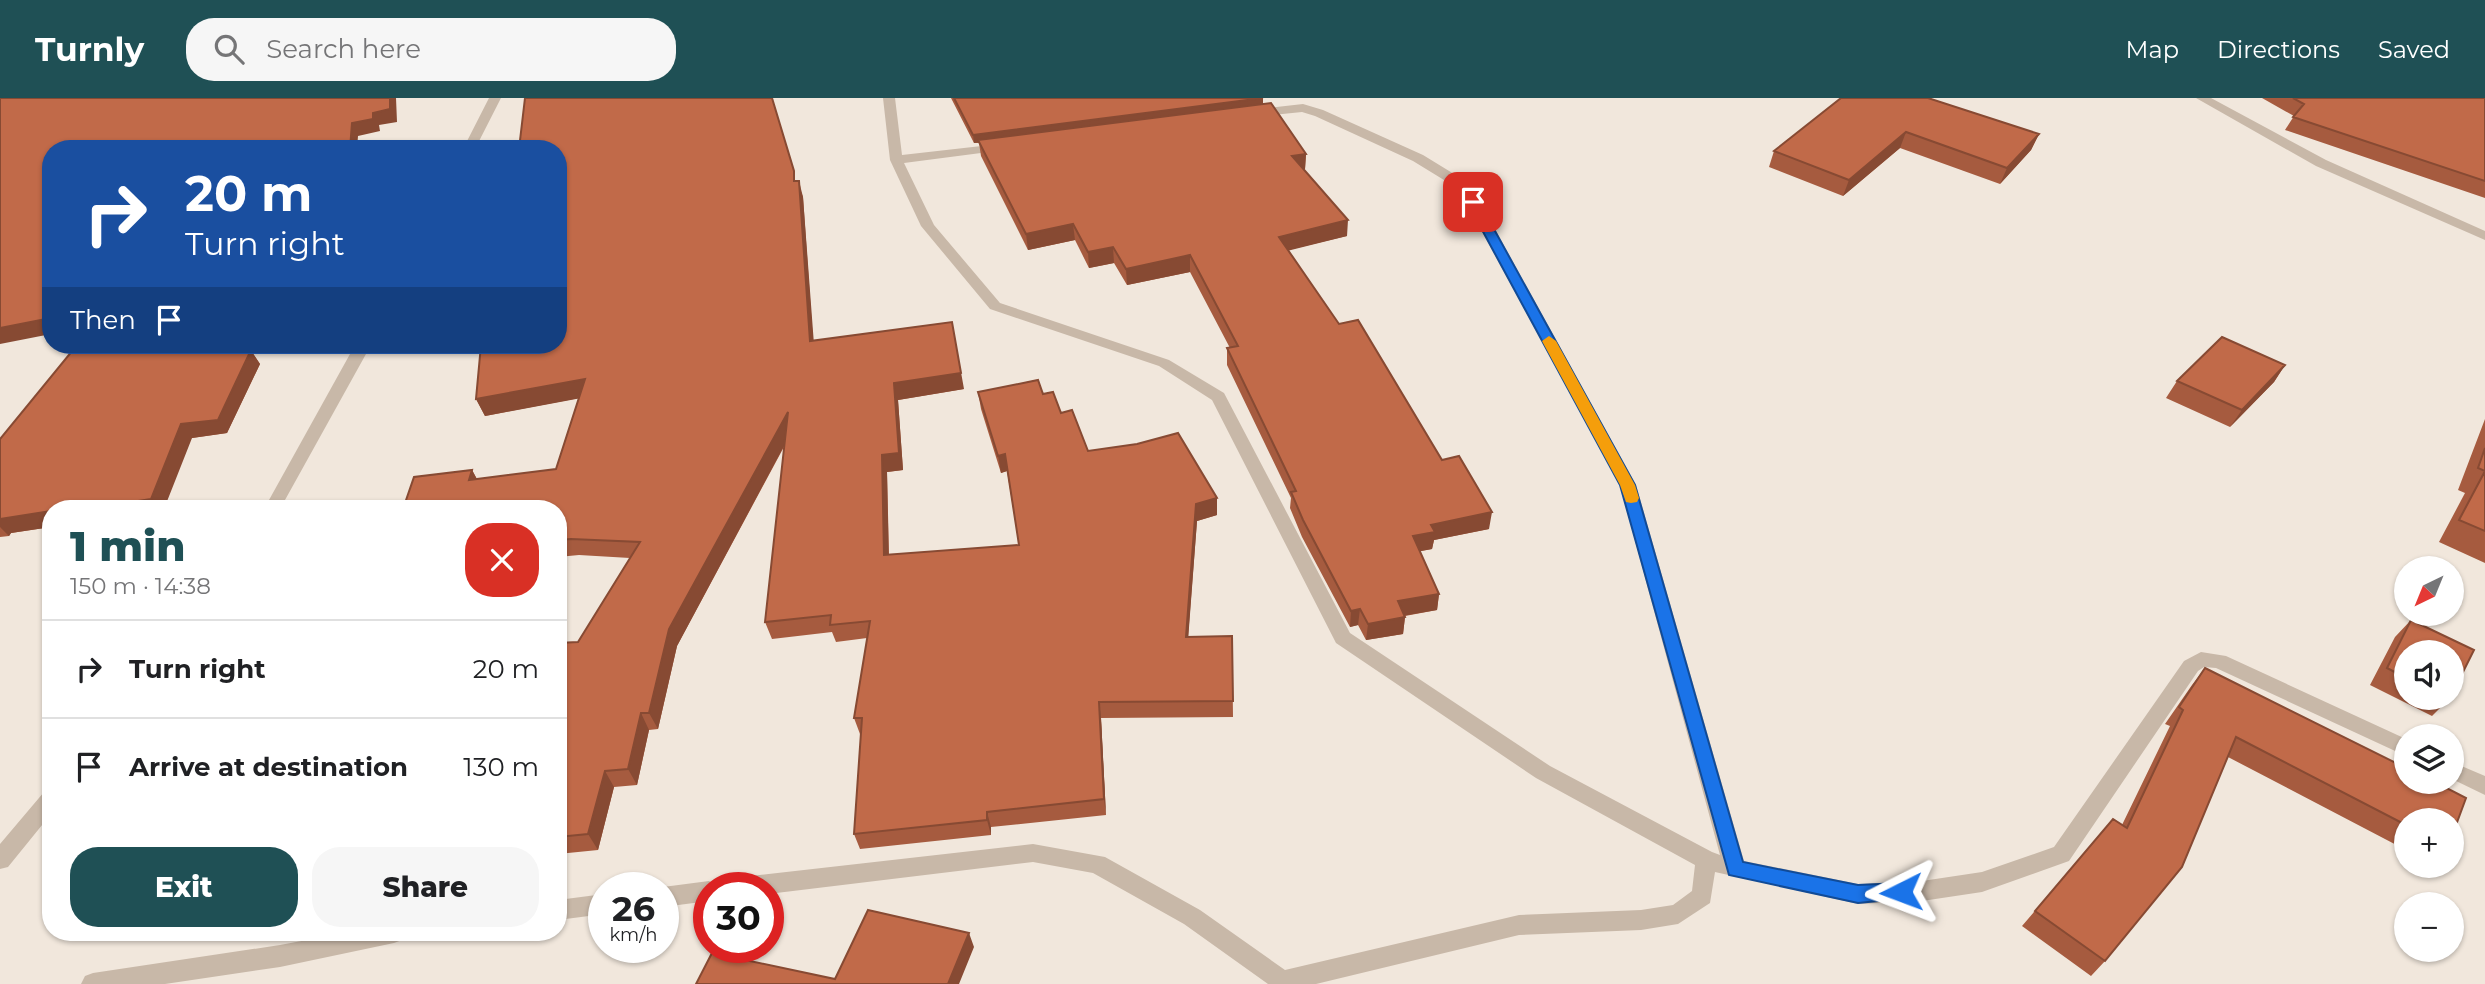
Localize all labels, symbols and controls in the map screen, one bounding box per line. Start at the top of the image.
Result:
search box [186,18,676,81]
text: Turnly [35,29,144,69]
icon: search [210,30,248,68]
text: Search here [266,33,421,65]
text: Map [2126,35,2179,64]
text: Directions [2217,35,2340,64]
text: Saved [2378,35,2450,64]
text: 20 m [185,164,312,223]
icon: right [70,168,161,259]
pin [1443,172,1503,232]
icon: arrive [1454,183,1492,221]
text: Turn right [185,224,345,263]
icon: arrive [150,301,188,339]
text: Then [70,304,136,336]
text: 1 min [70,520,186,572]
button: close [465,523,539,597]
north arrow [2394,556,2464,626]
map controls [2394,556,2464,962]
text: 150 m · 14:38 [70,572,211,600]
button: sound [2394,640,2464,710]
icon: right [70,650,108,688]
text: Turn right [129,653,265,685]
text: 20 m [473,653,539,685]
button: layers [2394,724,2464,794]
icon: arrive [70,748,108,786]
text: Arrive at destination [129,751,408,783]
text: 130 m [463,751,539,783]
button: + [2394,808,2464,878]
button: Exit [70,847,298,927]
button: Share [312,847,539,927]
position arrow [1864,855,1938,929]
speed limit sign: 30 [693,872,784,963]
text: 26 [612,887,655,930]
button: − [2394,892,2464,962]
text: km/h [609,924,658,946]

